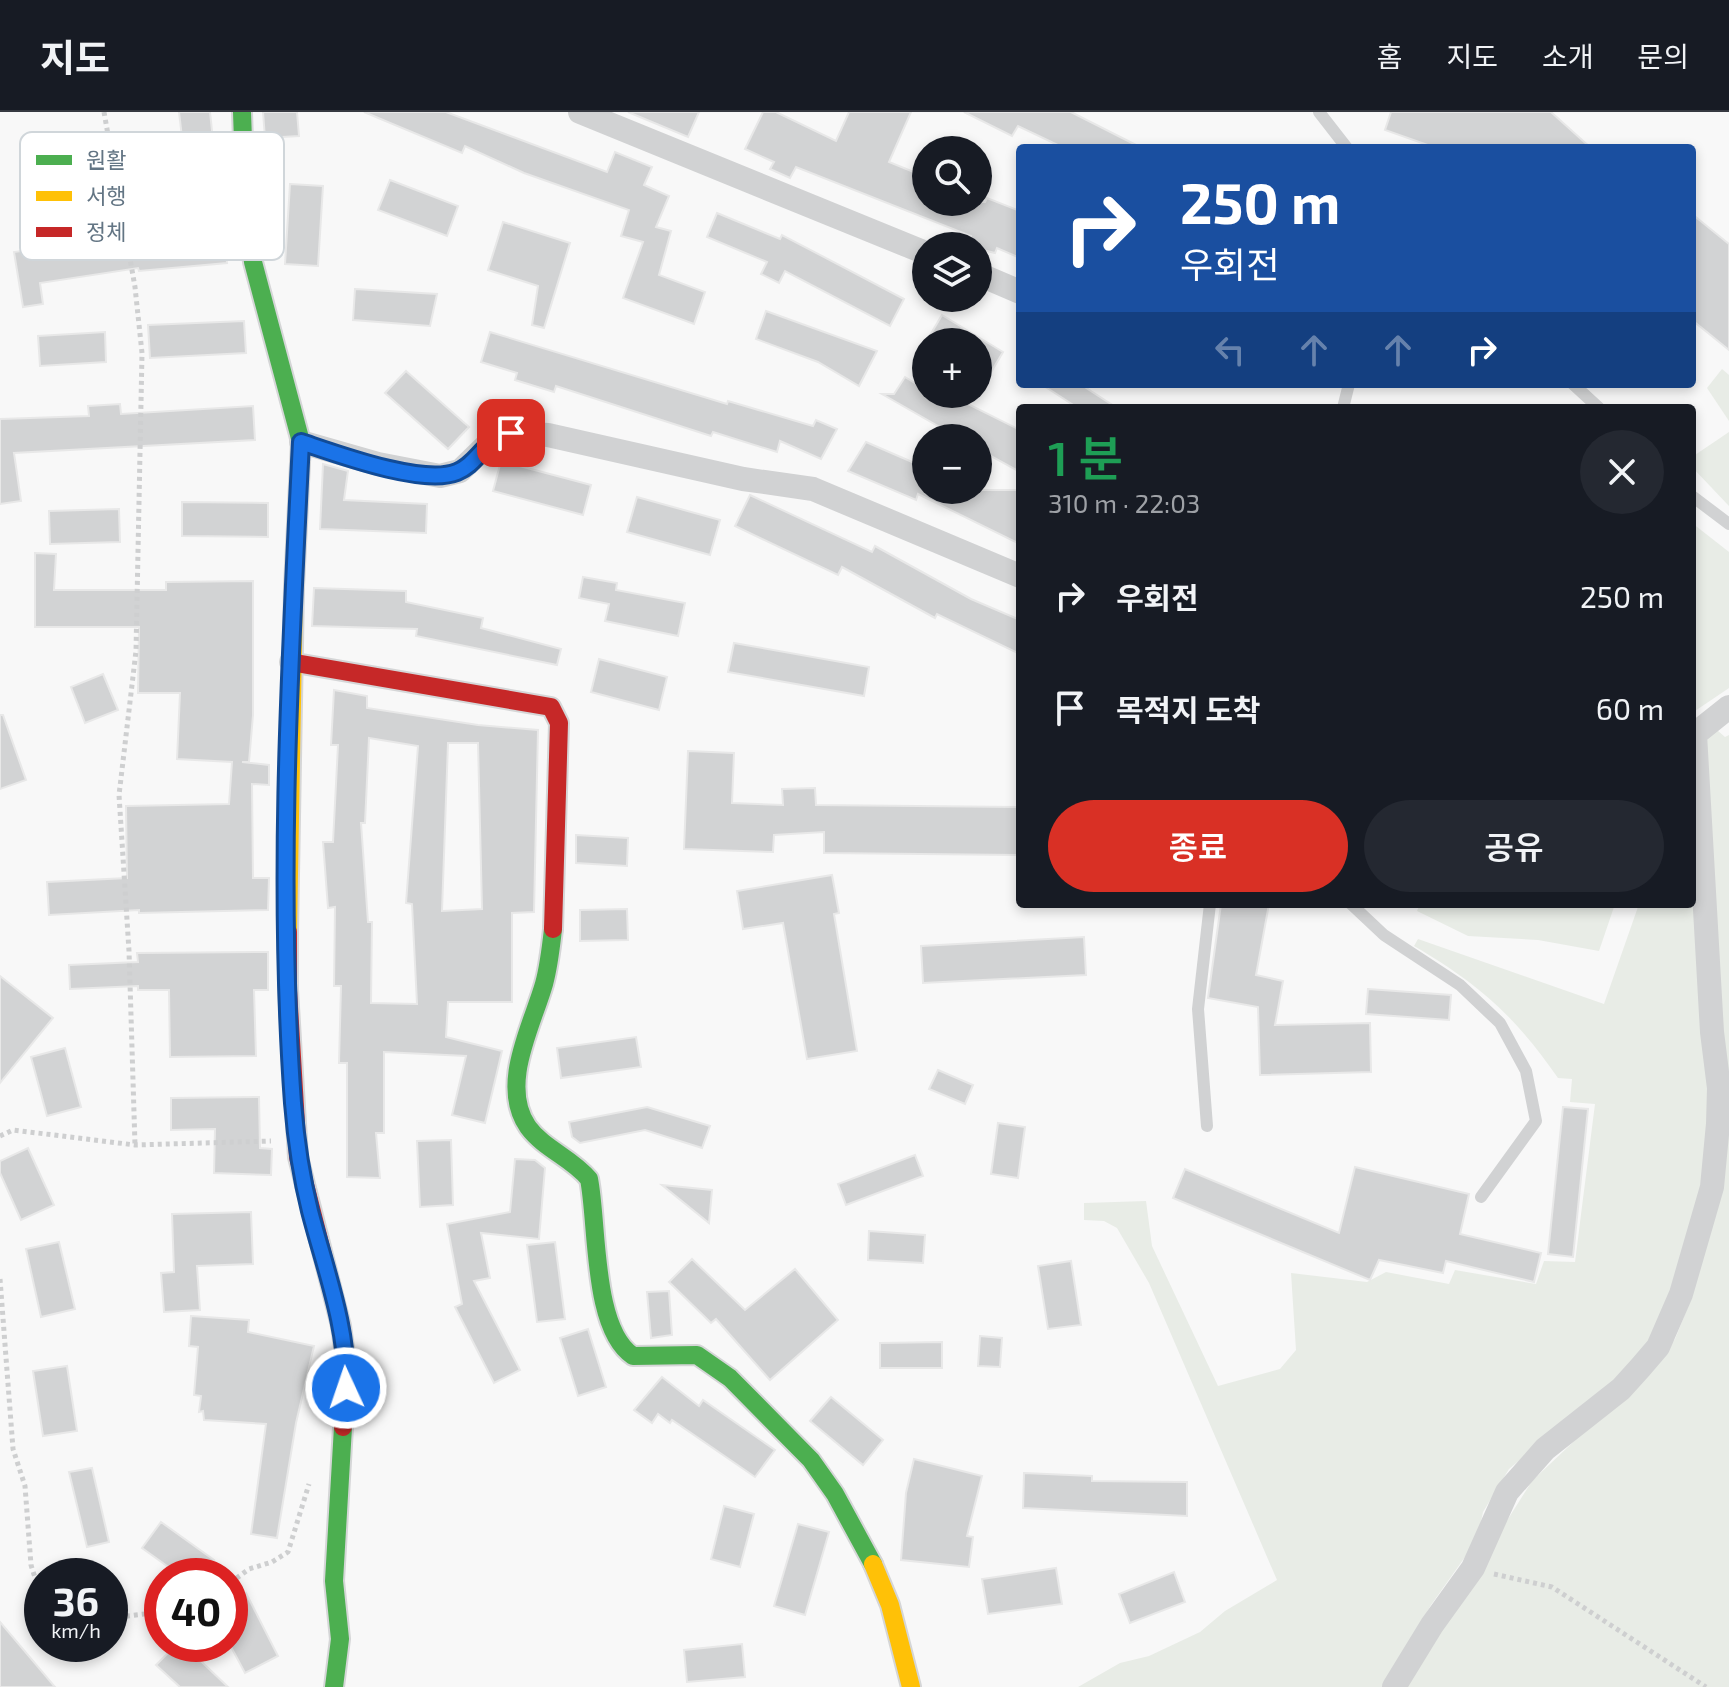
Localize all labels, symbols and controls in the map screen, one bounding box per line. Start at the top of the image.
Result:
text: 지도 [40,34,110,80]
text: 홈 [1377,39,1402,73]
text: 지도 [1446,39,1498,73]
text: 소개 [1542,39,1593,73]
text: 문의 [1637,39,1689,73]
legend [20,132,284,260]
map controls [912,136,992,504]
button: search [912,136,992,216]
text: 원활 [86,146,126,172]
text: 250 m [1180,168,1340,235]
icon: right [1048,176,1152,280]
text: 서행 [86,182,126,208]
text: 정체 [86,218,126,244]
button: layers [912,232,992,312]
text: 우회전 [1180,242,1279,285]
button: + [912,328,992,408]
icon: left [1208,328,1252,372]
icon: ahead [1292,328,1336,372]
icon: ahead [1376,328,1420,372]
icon: right [1460,328,1504,372]
pin [477,399,545,467]
icon: arrive [489,411,533,455]
button: − [912,424,992,504]
text: 1 분 [1048,428,1123,486]
button: close [1580,430,1664,514]
text: 310 m · 22:03 [1048,487,1200,518]
icon: right [1048,574,1092,618]
text: 250 m [1580,578,1664,614]
text: 우회전 [1116,579,1199,615]
icon: arrive [1048,686,1092,730]
text: 60 m [1596,690,1664,726]
text: 목적지 도착 [1116,691,1260,727]
button: 종료 [1048,800,1348,892]
button: 공유 [1364,800,1664,892]
position arrow [304,1346,388,1430]
speed limit sign: 40 [144,1558,248,1662]
text: 36 [53,1576,99,1624]
text: km/h [51,1618,101,1642]

